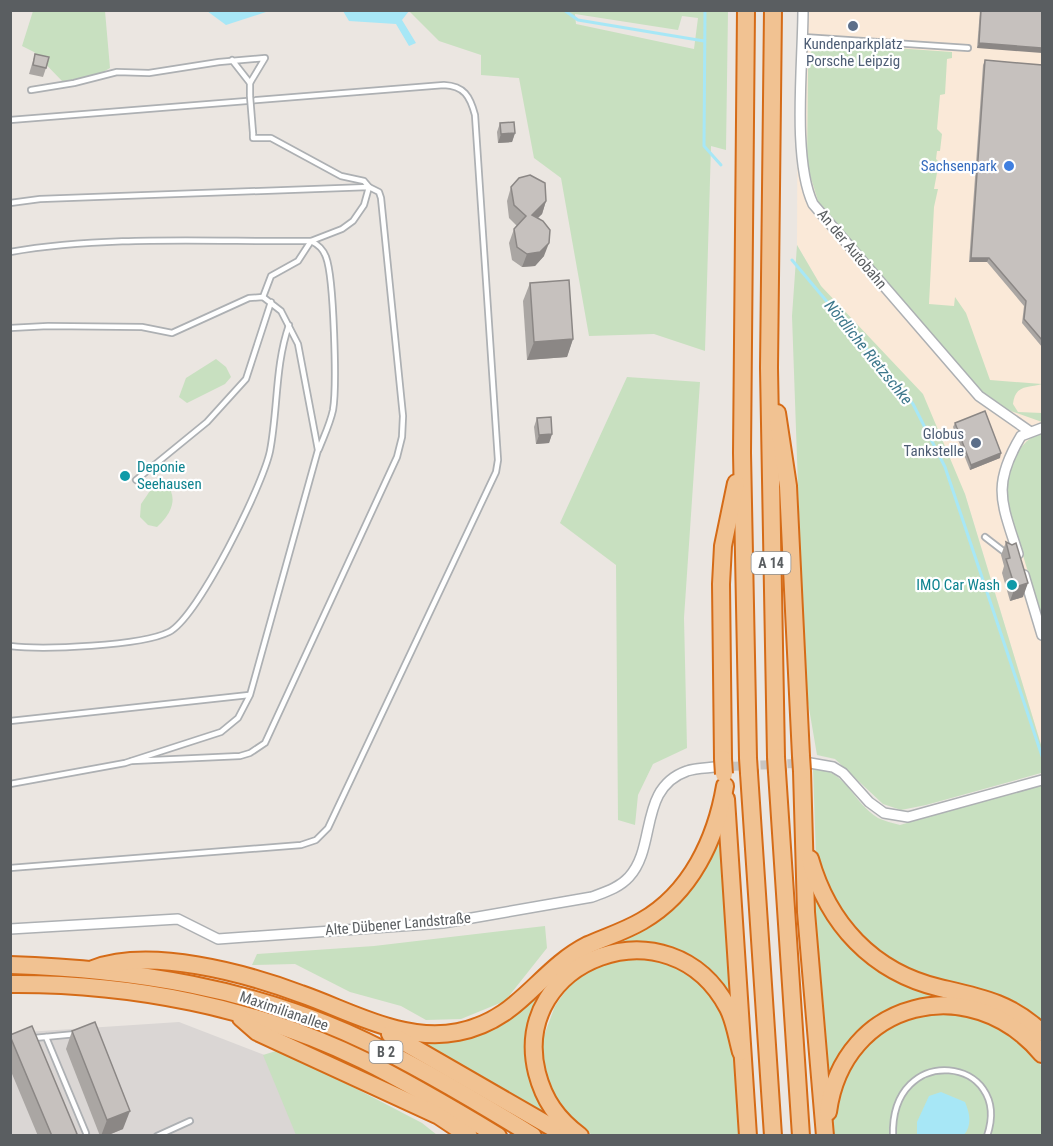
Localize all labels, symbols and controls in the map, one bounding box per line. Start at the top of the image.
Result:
marker: Kundenparkplatz Porsche Leipzig [846,19,860,33]
place label: Kundenparkplatz Porsche Leipzig [803,35,903,70]
place label: Sachsenpark [921,157,997,175]
marker: Sachsenpark [1002,159,1016,173]
street label: An der Autobahn [813,205,891,293]
water label: Nördliche Rietzschke [821,296,916,408]
place label: Globus Tankstelle [904,425,964,460]
marker: Globus Tankstelle [969,436,983,450]
place label: Deponie Seehausen [137,458,202,493]
marker: Deponie Seehausen [118,469,132,483]
road number: A 14 [752,552,790,574]
place label: IMO Car Wash [916,576,1000,594]
marker: IMO Car Wash [1005,578,1019,592]
street label: Alte Dübener Landstraße [324,909,472,939]
street label: Maximilianallee [237,987,331,1035]
road number: B 2 [370,1041,402,1063]

